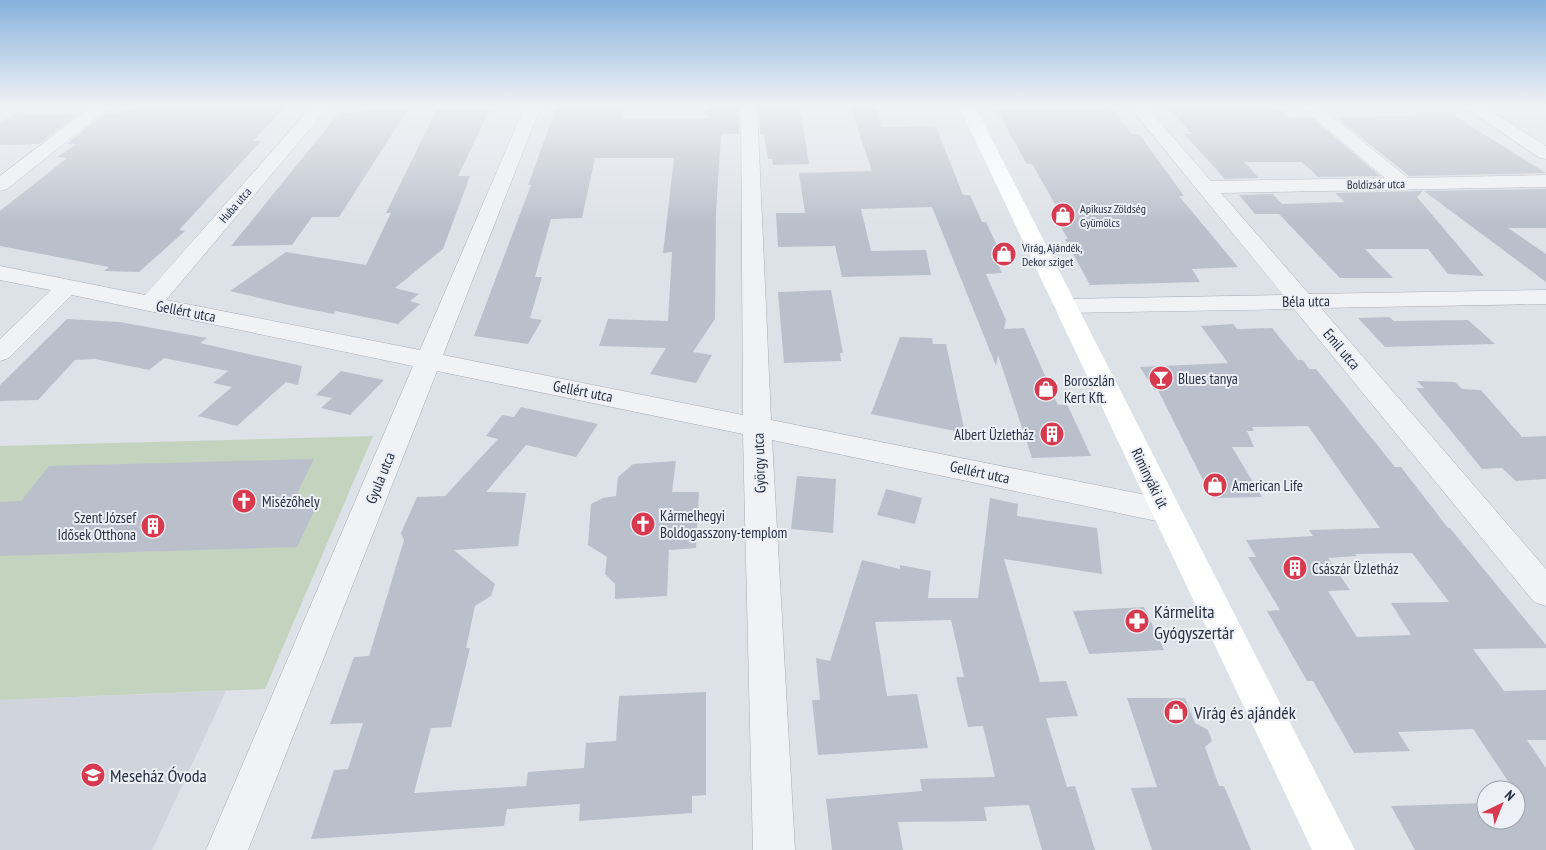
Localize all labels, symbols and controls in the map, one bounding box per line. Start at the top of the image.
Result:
street label: Boldizsár utca [1347,176,1405,192]
street label: Huba utca [216,184,254,226]
place label: Apikusz Zöldség Gyümölcs [1080,201,1146,230]
shop icon: Apikusz Zöldség Gyümölcs [1050,202,1076,228]
place label: Virág, Ajándék, Dekor sziget [1021,240,1082,269]
shop icon: Virág, Ajándék, Dekor sziget [991,241,1017,267]
street label: Béla utca [1282,291,1330,311]
street label: Gellért utca [155,296,217,326]
street label: Emil utca [1319,325,1365,373]
bar icon: Blues tanya [1148,365,1174,391]
place label: Blues tanya [1178,369,1238,388]
place label: Boroszlán Kert Kft. [1064,371,1115,407]
street label: Gellért utca [552,376,614,406]
shop icon: Boroszlán Kert Kft. [1033,376,1059,402]
building icon: Albert Üzletház [1039,421,1065,447]
place label: Albert Üzletház [954,425,1034,444]
street label: György utca [748,433,770,493]
street label: Riminyáki út [1127,445,1173,511]
street label: Gyula utca [361,449,399,507]
street label: Gellért utca [948,456,1012,488]
shop icon: American Life [1202,472,1228,498]
place label: American Life [1232,476,1303,495]
church icon: Misézőhely [231,488,257,514]
place label: Misézőhely [262,492,320,511]
place label: Kármelhegyi Boldogasszony-templom [660,506,787,542]
place label: Szent József Idősek Otthona [57,508,137,544]
church icon: Kármelhegyi Boldogasszony-templom [630,511,656,537]
building icon: Szent József Idősek Otthona [140,513,166,539]
building icon: Császár Üzletház [1282,555,1308,581]
place label: Császár Üzletház [1312,559,1399,578]
place label: Kármelita Gyógyszertár [1154,600,1234,644]
pharmacy icon: Kármelita Gyógyszertár [1124,608,1150,634]
shop icon: Virág és ajándék [1163,699,1189,725]
place label: Virág és ajándék [1193,701,1296,724]
school or university icon: Meseház Óvoda [80,762,106,788]
place label: Meseház Óvoda [110,764,207,787]
north arrow [1476,780,1526,830]
text: N [1501,786,1519,805]

